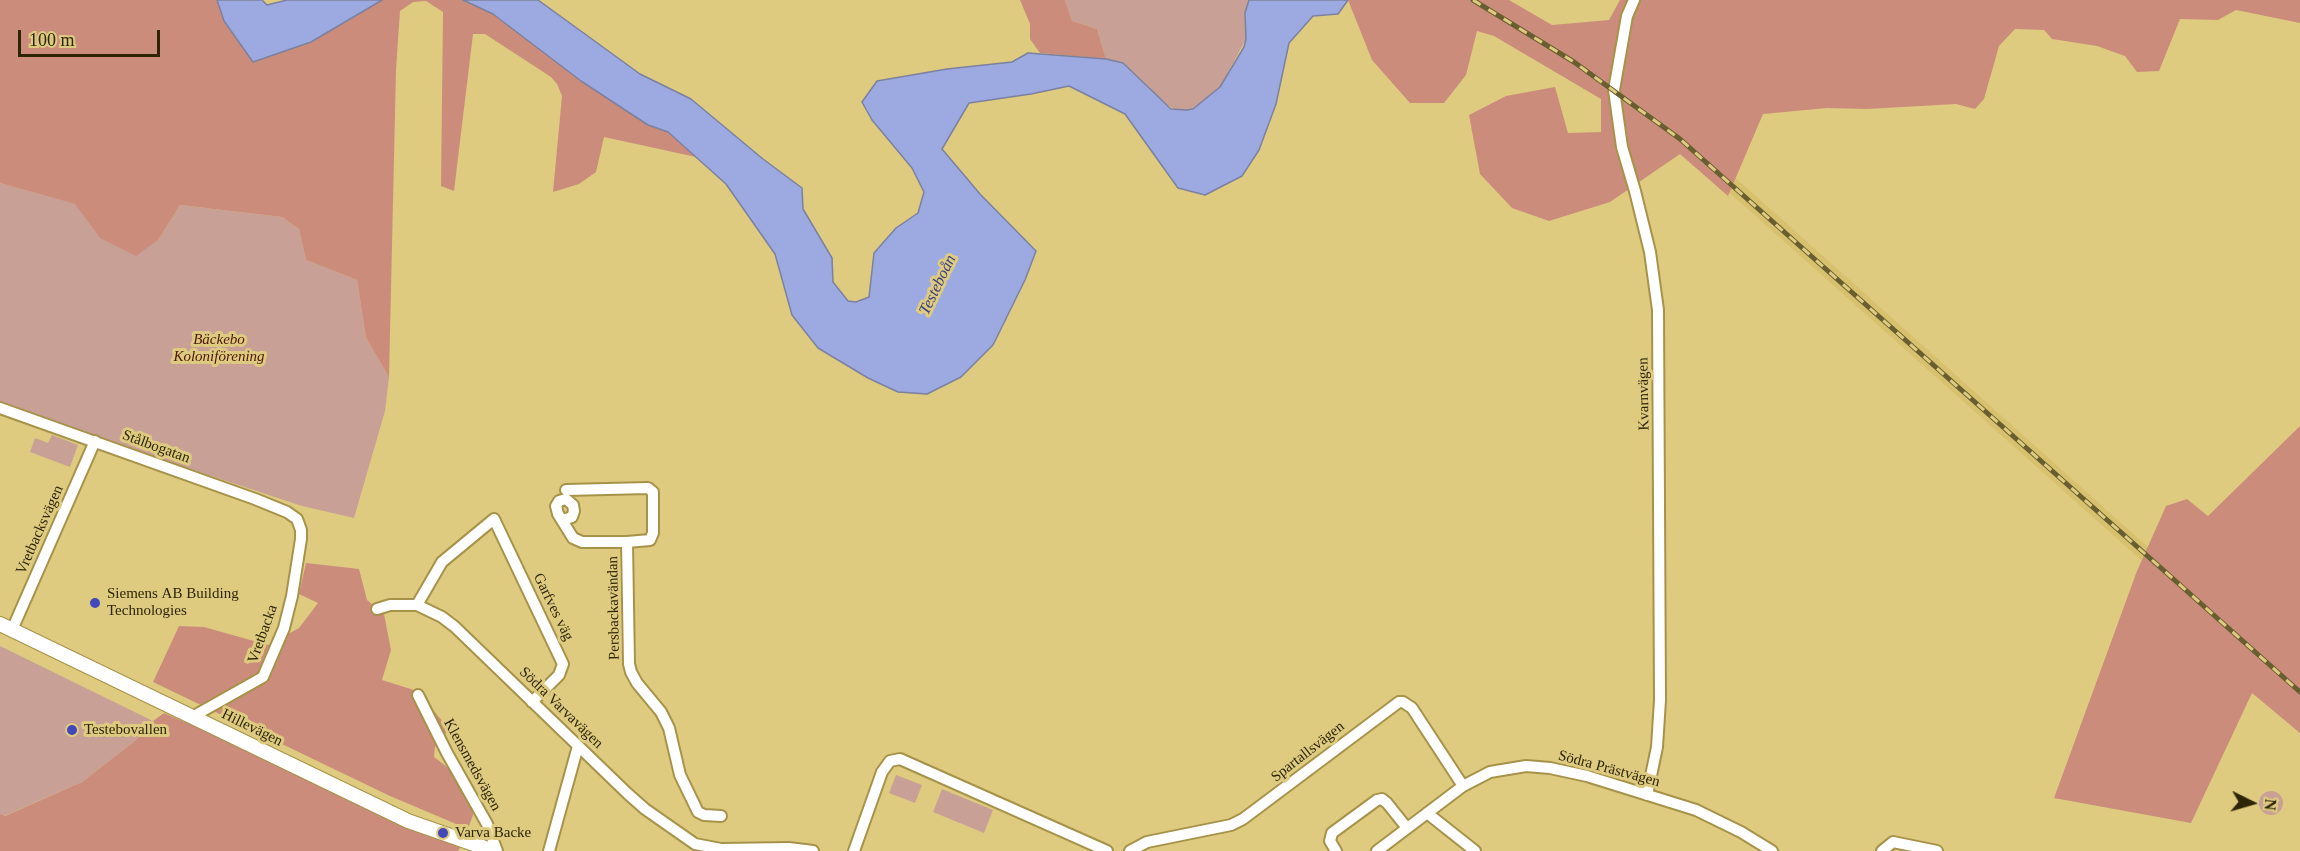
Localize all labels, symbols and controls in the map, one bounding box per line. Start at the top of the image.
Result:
scale bar [21,18,164,56]
text: 100 m [29,30,75,50]
water label: Testeboån [915,252,961,318]
park label: Bäckebo Koloniförening [173,331,265,366]
street label: Kvarnvägen [1634,357,1654,431]
street label: Stålbogatan [120,426,192,468]
street label: Vretbacksvägen [12,483,68,577]
street label: Persbackavändan [604,556,624,660]
street label: Garfves väg [529,570,577,644]
place label: Siemens AB Building Technologies [107,585,239,620]
marker: Siemens AB Building Technologies [88,596,102,610]
street label: Vretbacka [244,602,282,666]
street label: Södra Varvavägen [515,663,607,753]
street label: Hillevägen [218,705,286,751]
street label: Klensmedsvägen [439,716,505,814]
street label: Spartallsvägen [1268,718,1348,786]
place label: Testebovallen [84,721,167,739]
marker: Testebovallen [65,723,79,737]
street label: Södra Prästvägen [1556,747,1662,791]
north arrow [2222,773,2282,833]
text: N [2261,798,2279,811]
place label: Varva Backe [455,824,531,842]
marker: Varva Backe [436,826,450,840]

